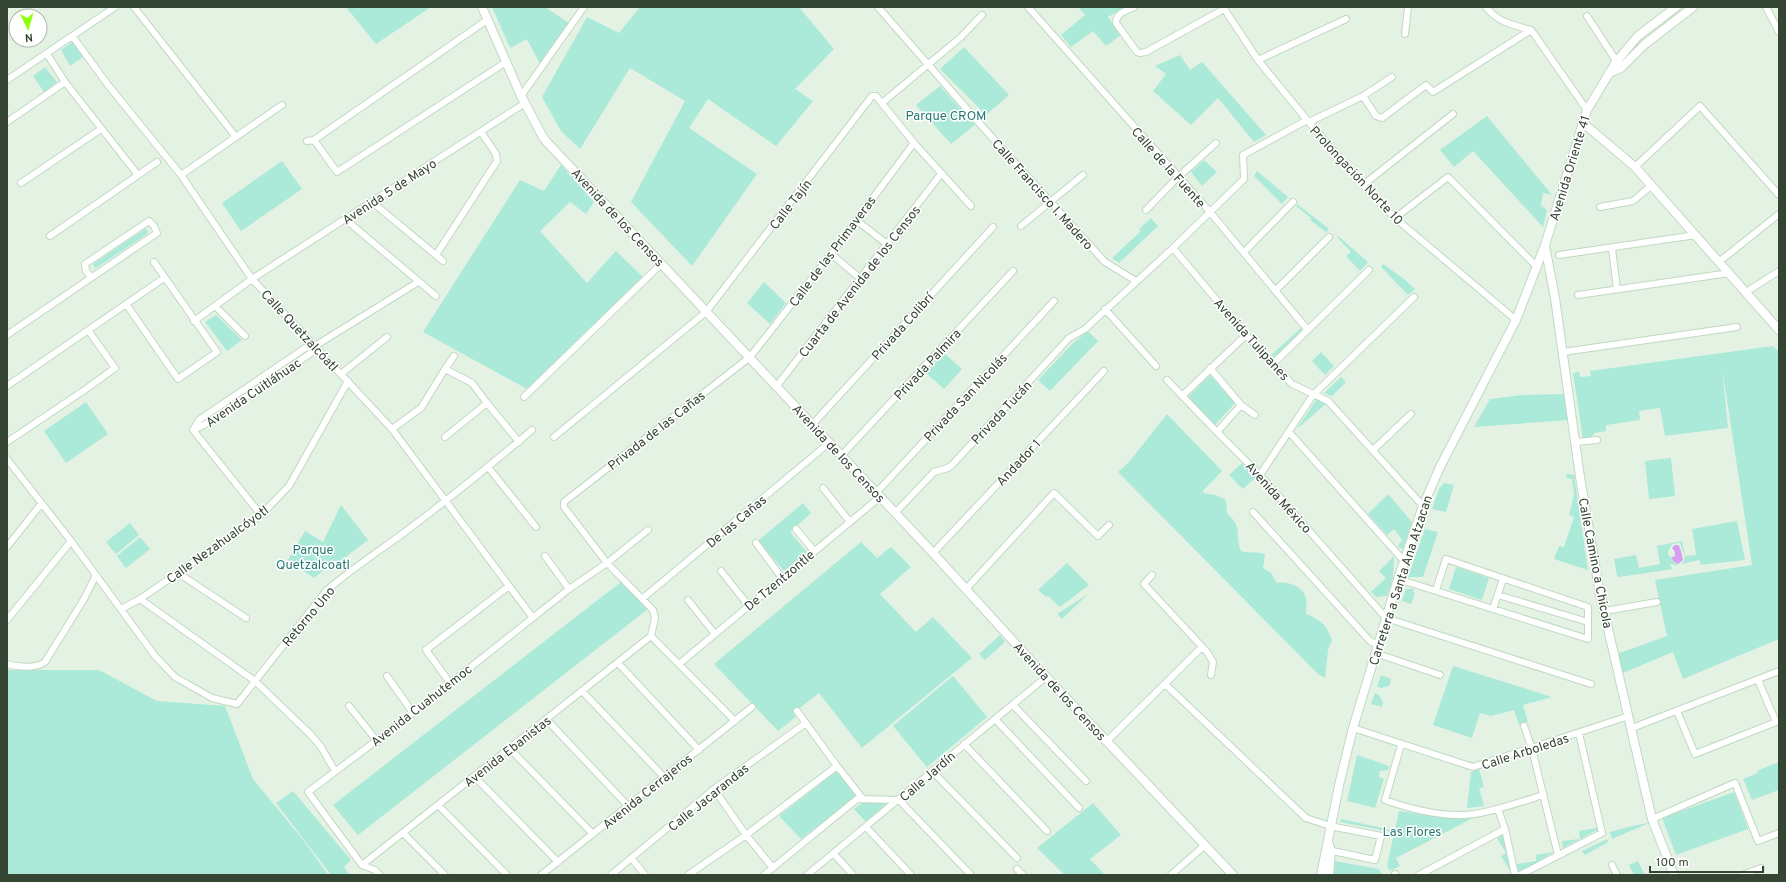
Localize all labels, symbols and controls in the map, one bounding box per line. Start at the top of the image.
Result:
north arrow [8,8,48,48]
text: N [24,30,33,44]
park label: Parque CROM [905,109,987,125]
street label: Avenida Oriente 41 [1547,114,1595,223]
street label: Prolongación Norte 10 [1305,123,1406,229]
street label: Calle de la Fuente [1127,125,1208,212]
street label: Calle Francisco I. Madero [988,137,1095,254]
street label: Avenida 5 de Mayo [340,156,440,229]
street label: Avenida de los Censos [567,166,666,271]
street label: Calle Tajín [767,177,816,234]
street label: Calle de las Primaveras [787,194,881,311]
street label: Cuarta de Avenida de los Censos [796,203,925,361]
street label: Calle Quetzalcóatl [257,287,340,376]
street label: Privada Colibrí [869,289,939,364]
street label: Avenida Tulipanes [1209,296,1292,385]
street label: Privada Palmira [892,327,965,404]
street label: Privada San Nicolás [921,351,1012,446]
street label: Avenida Cuitláhuac [203,356,305,432]
street label: Privada Tucán [969,378,1036,449]
street label: Privada de las Cañas [605,388,709,475]
street label: Avenida de los Censos [788,402,887,507]
street label: Andador 1 [994,437,1045,490]
street label: Avenida México [1241,459,1314,538]
street label: De las Cañas [704,493,771,552]
street label: Carretera a Santa Ana Atzacan [1367,494,1437,668]
street label: Calle Camino a Chicola [1574,497,1615,630]
street label: Calle Nezahualcóyotl [164,503,272,588]
park label: Parque Quetzalcoatl [276,543,350,574]
street label: De Tzentzontle [742,548,819,615]
street label: Retorno Uno [280,584,339,651]
street label: Avenida de los Censos [1009,640,1108,745]
street label: Avenida Cuahutemoc [368,662,476,751]
street label: Avenida Ebanistas [461,714,555,792]
street label: Calle Arboledas [1480,731,1571,775]
street label: Calle Jardín [897,749,960,806]
street label: Avenida Cerrajeros [600,751,696,834]
street label: Calle Jacarandas [666,761,753,836]
park label: Las Flores [1383,825,1441,841]
scale bar [1650,848,1763,874]
text: 100 m [1656,855,1689,871]

